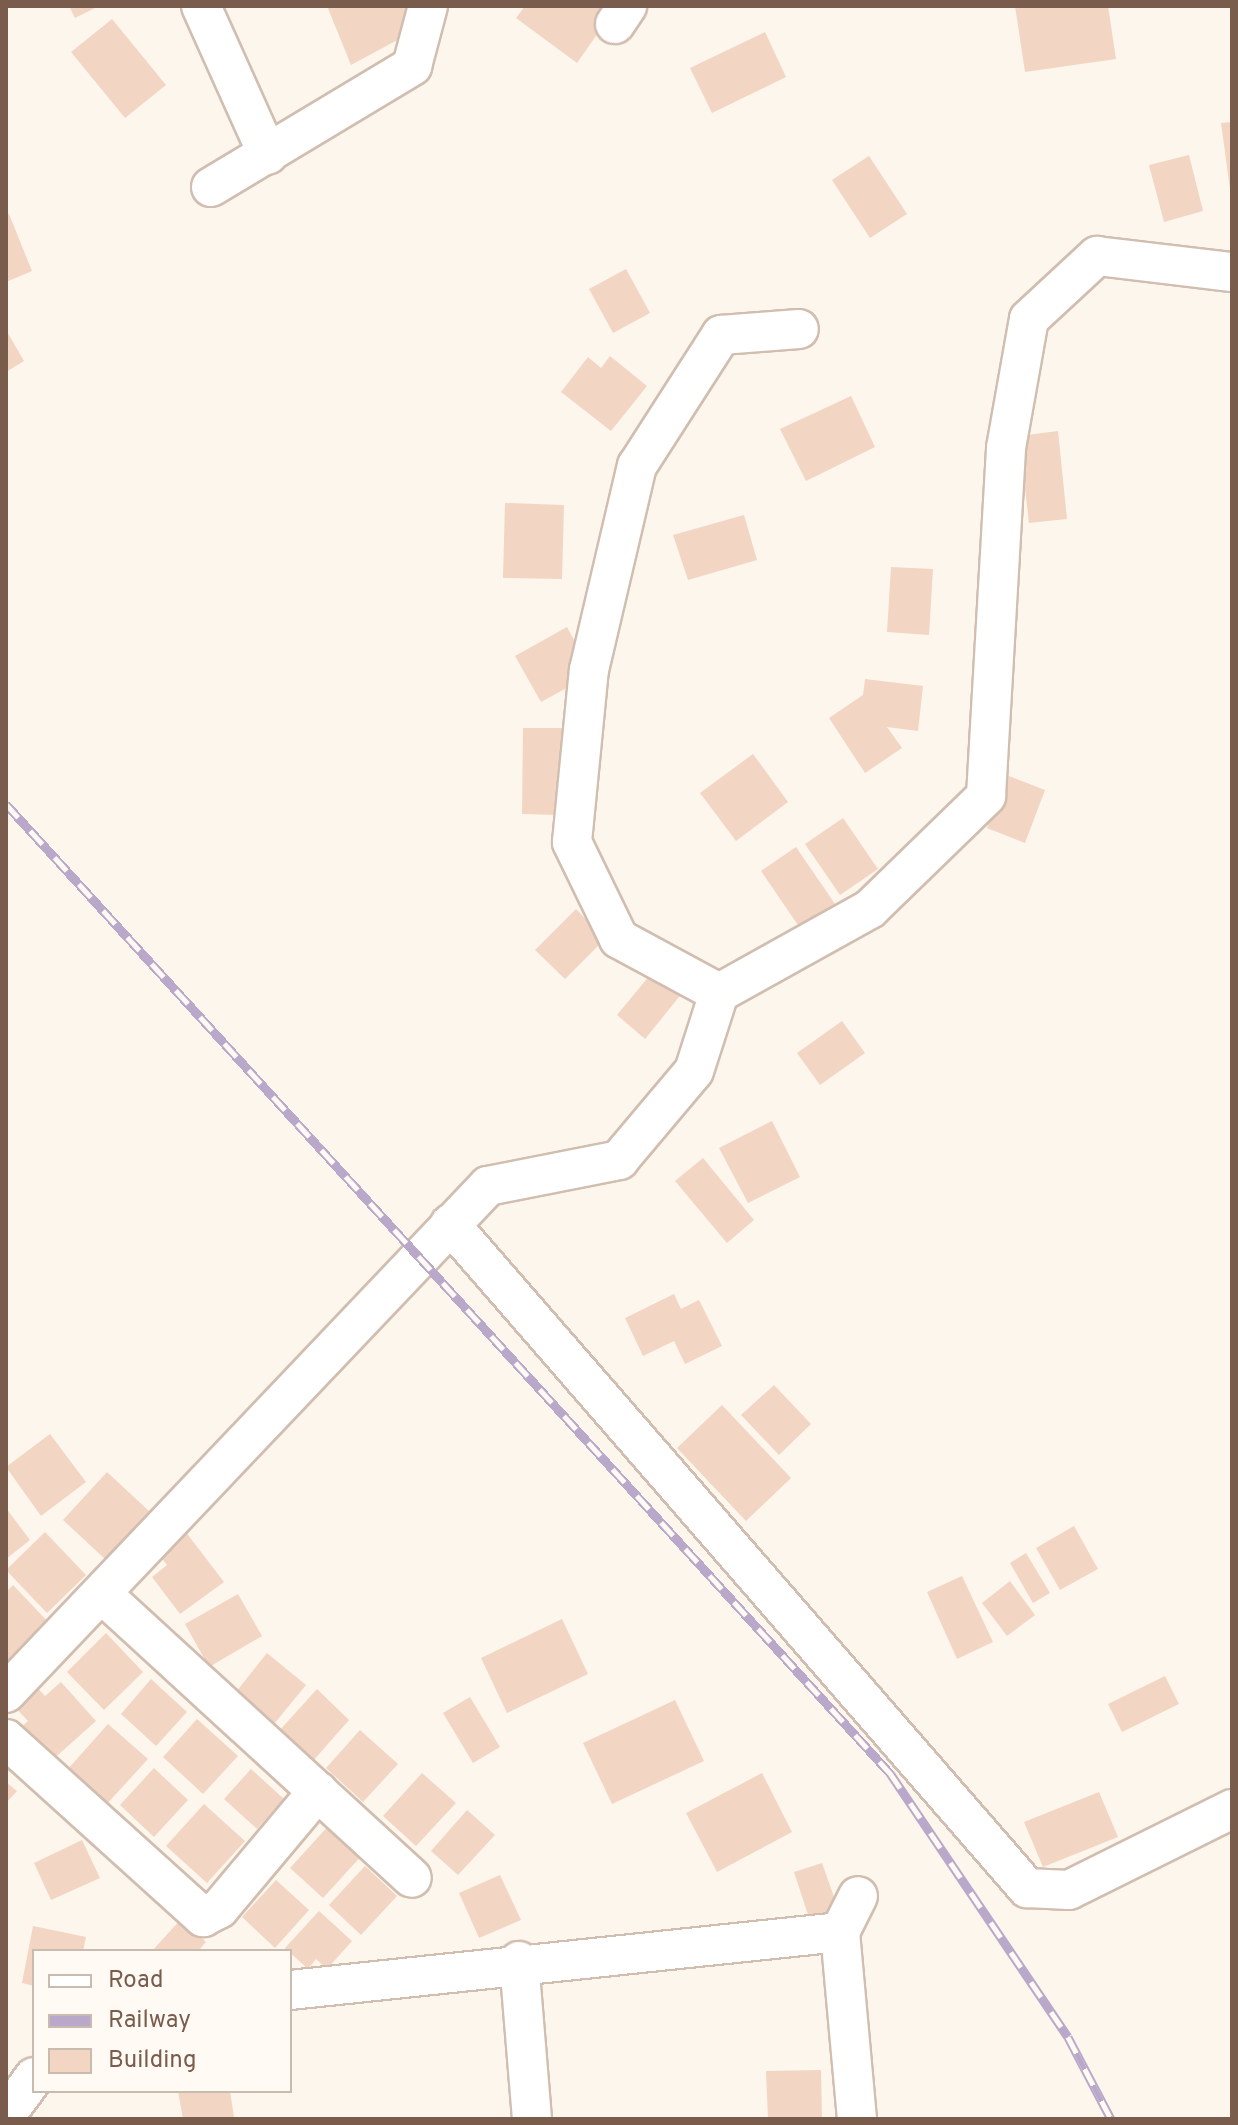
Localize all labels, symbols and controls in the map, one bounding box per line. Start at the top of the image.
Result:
legend [32,1949,292,2093]
text: Road [108,1966,164,1996]
text: Railway [108,2006,191,2036]
text: Building [108,2046,197,2076]

